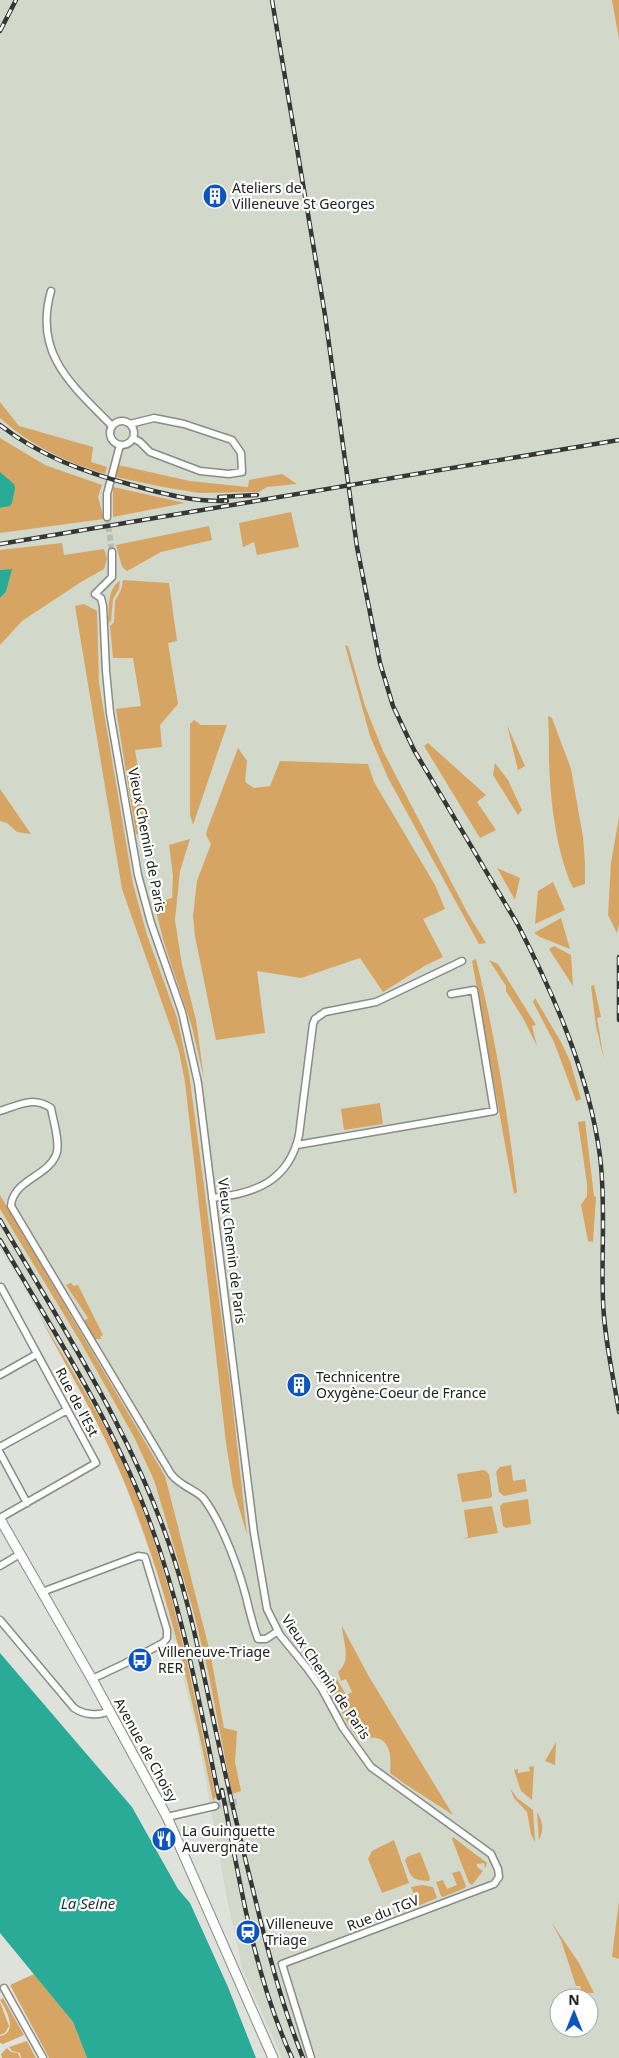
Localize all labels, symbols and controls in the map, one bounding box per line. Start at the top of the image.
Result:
place label: Ateliers de Villeneuve St Georges [232,178,375,213]
building icon: Ateliers de Villeneuve St Georges [202,183,228,209]
street label: Vieux Chemin de Paris [124,766,171,914]
street label: Vieux Chemin de Paris [214,1177,251,1325]
street label: Rue de l'Est [51,1364,104,1439]
place label: Technicentre Oxygène-Coeur de France [316,1367,486,1402]
building icon: Technicentre Oxygène-Coeur de France [286,1372,312,1398]
street label: Vieux Chemin de Paris [278,1611,375,1743]
place label: Villeneuve-Triage RER [158,1642,270,1677]
bus stop icon: Villeneuve-Triage RER [127,1647,153,1673]
street label: Avenue de Choisy [110,1694,183,1806]
place label: La Guinguette Auvergnate [182,1821,275,1856]
restaurant icon: La Guinguette Auvergnate [151,1826,177,1852]
street label: Rue du TGV [344,1890,422,1935]
water label: La Seine [61,1893,116,1913]
place label: Villeneuve Triage [266,1914,333,1949]
station icon: Villeneuve Triage [235,1919,261,1945]
north arrow [549,1988,599,2038]
text: N [568,1990,580,2009]

